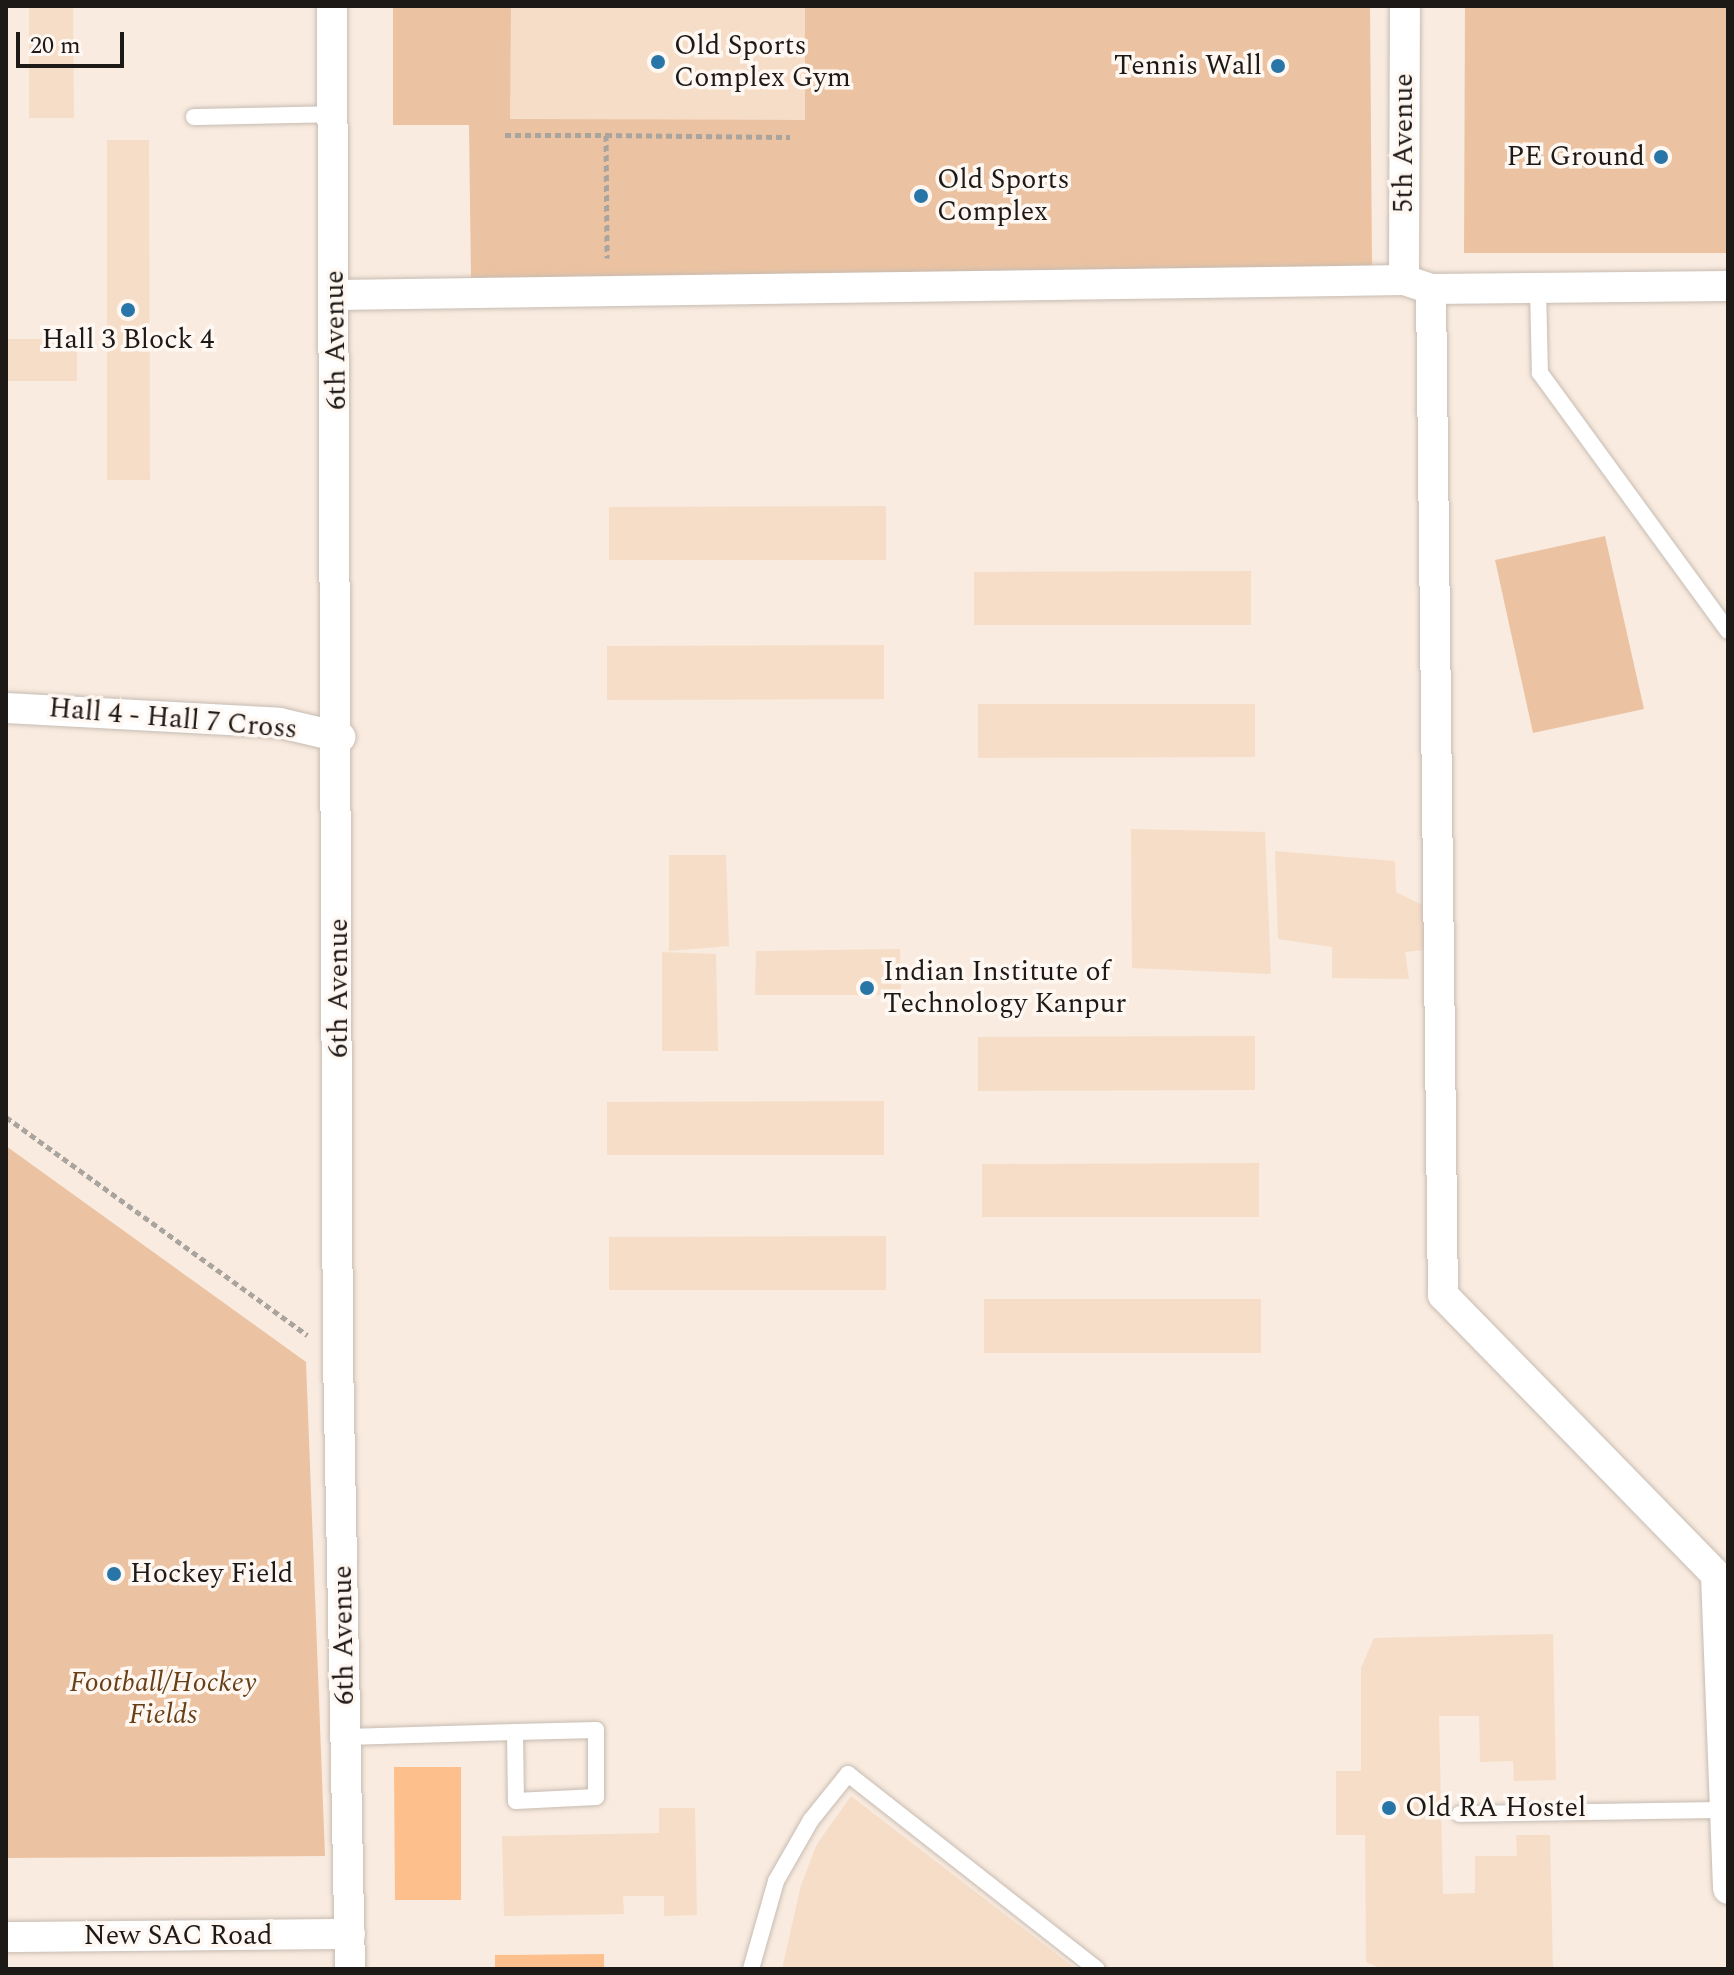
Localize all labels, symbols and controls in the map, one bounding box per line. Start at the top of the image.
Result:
scale bar [20,16,128,66]
text: 20 m [30,28,81,64]
place label: Old Sports Complex Gym [674,29,851,95]
place label: Tennis Wall [1114,49,1262,83]
marker: Old Sports Complex Gym [649,53,667,71]
marker: Tennis Wall [1269,57,1287,75]
street label: 5th Avenue [1387,73,1421,213]
place label: PE Ground [1506,140,1645,174]
marker: PE Ground [1652,148,1670,166]
place label: Old Sports Complex [937,163,1070,229]
marker: Old Sports Complex [912,187,930,205]
street label: 6th Avenue [318,270,354,410]
marker: Hall 3 Block 4 [119,301,137,319]
place label: Hall 3 Block 4 [42,323,214,357]
street label: Hall 4 - Hall 7 Cross [47,691,299,747]
street label: 6th Avenue [322,918,356,1058]
place label: Indian Institute of Technology Kanpur [883,955,1126,1021]
marker: Indian Institute of Technology Kanpur [858,979,876,997]
place label: Hockey Field [130,1557,294,1591]
marker: Hockey Field [105,1565,123,1583]
street label: 6th Avenue [326,1565,362,1705]
park label: Football/Hockey Fields [70,1666,256,1732]
place label: Old RA Hostel [1405,1791,1586,1825]
marker: Old RA Hostel [1380,1799,1398,1817]
street label: New SAC Road [83,1919,273,1953]

